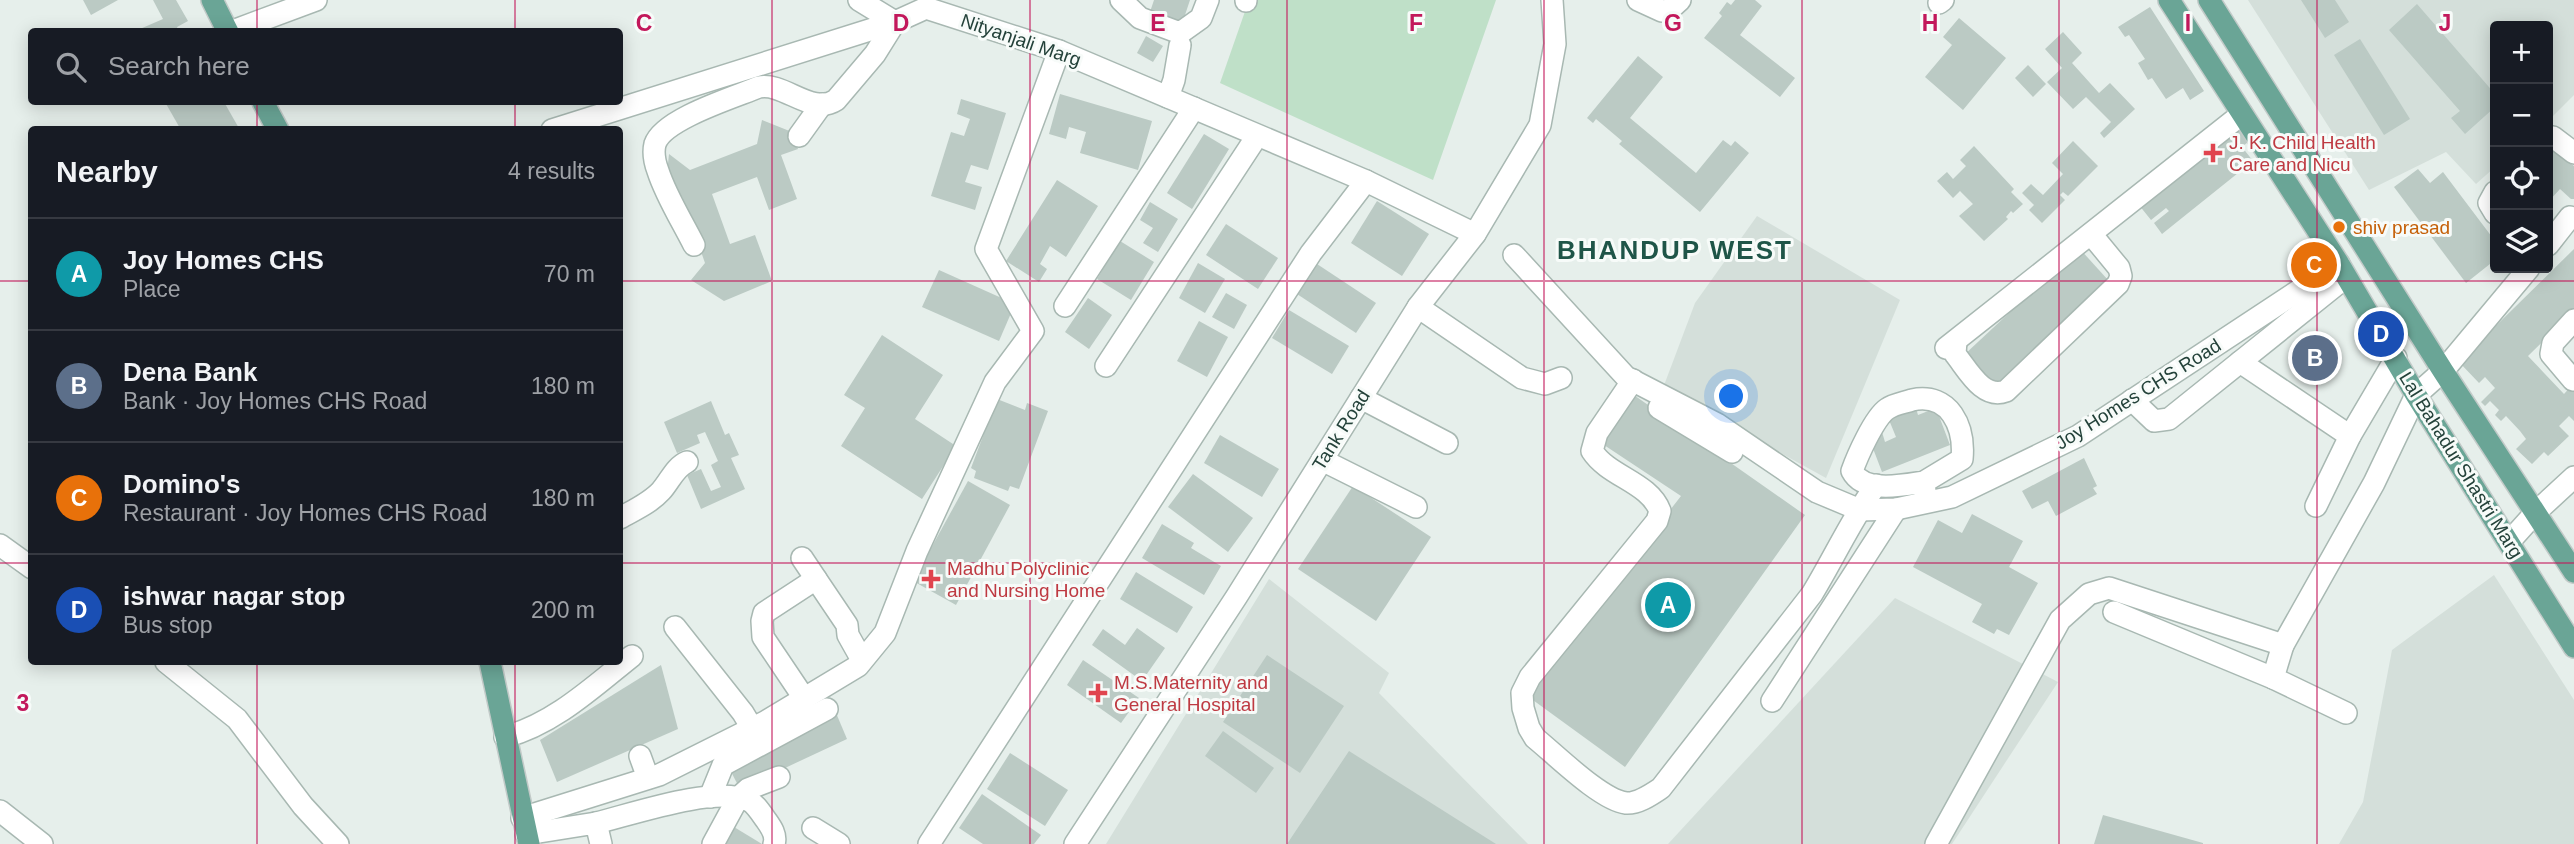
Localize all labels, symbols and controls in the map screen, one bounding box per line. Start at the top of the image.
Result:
text: C [636,10,652,36]
text: D [893,10,909,36]
street label: Nityanjali Marg [958,10,1084,70]
text: E [1150,10,1166,36]
text: F [1409,10,1423,36]
text: G [1664,10,1682,36]
text: H [1922,10,1938,36]
text: I [2185,10,2191,36]
text: J [2439,10,2451,36]
map controls [2490,21,2553,273]
button: + [2490,21,2553,84]
search box [28,28,623,105]
icon: search [52,48,90,86]
text: Search here [108,51,250,81]
button: − [2490,84,2553,147]
place label: J. K. Child Health Care and Nicu [2229,132,2376,175]
marker: J. K. Child Health Care and Nicu [2203,143,2223,163]
button: locate [2490,147,2553,210]
text: Nearby [56,155,158,188]
text: 4 results [508,158,595,184]
button: layers [2490,210,2553,273]
place label: shiv prasad [2353,217,2450,238]
marker: shiv prasad [2331,219,2347,235]
district label: BHANDUP WEST [1557,235,1793,265]
pin: C [2291,239,2337,291]
text: Joy Homes CHS [123,245,324,275]
text: A [71,261,87,287]
text: 70 m [544,261,595,287]
text: Place [123,276,181,302]
pin: D [2358,308,2404,360]
pin: B [2292,332,2338,384]
street label: Joy Homes CHS Road [2051,334,2225,454]
text: Dena Bank [123,357,257,387]
street label: Lal Bahadur Shastri Marg [2395,368,2527,562]
text: B [71,373,87,399]
text: 180 m [531,373,595,399]
your location [1714,379,1748,413]
street label: Tank Road [1308,386,1374,474]
text: Bank · Joy Homes CHS Road [123,388,427,414]
text: Domino's [123,469,240,499]
text: C [71,485,87,511]
text: 180 m [531,485,595,511]
text: Restaurant · Joy Homes CHS Road [123,500,487,526]
place label: Madhu Polyclinic and Nursing Home [947,558,1105,601]
marker: Madhu Polyclinic and Nursing Home [921,569,941,589]
pin: A [1645,579,1691,631]
text: ishwar nagar stop [123,581,346,611]
text: D [71,597,87,623]
text: 200 m [531,597,595,623]
text: Bus stop [123,612,213,638]
place label: M.S.Maternity and General Hospital [1114,672,1268,715]
marker: M.S.Maternity and General Hospital [1088,683,1108,703]
text: 3 [17,690,29,716]

